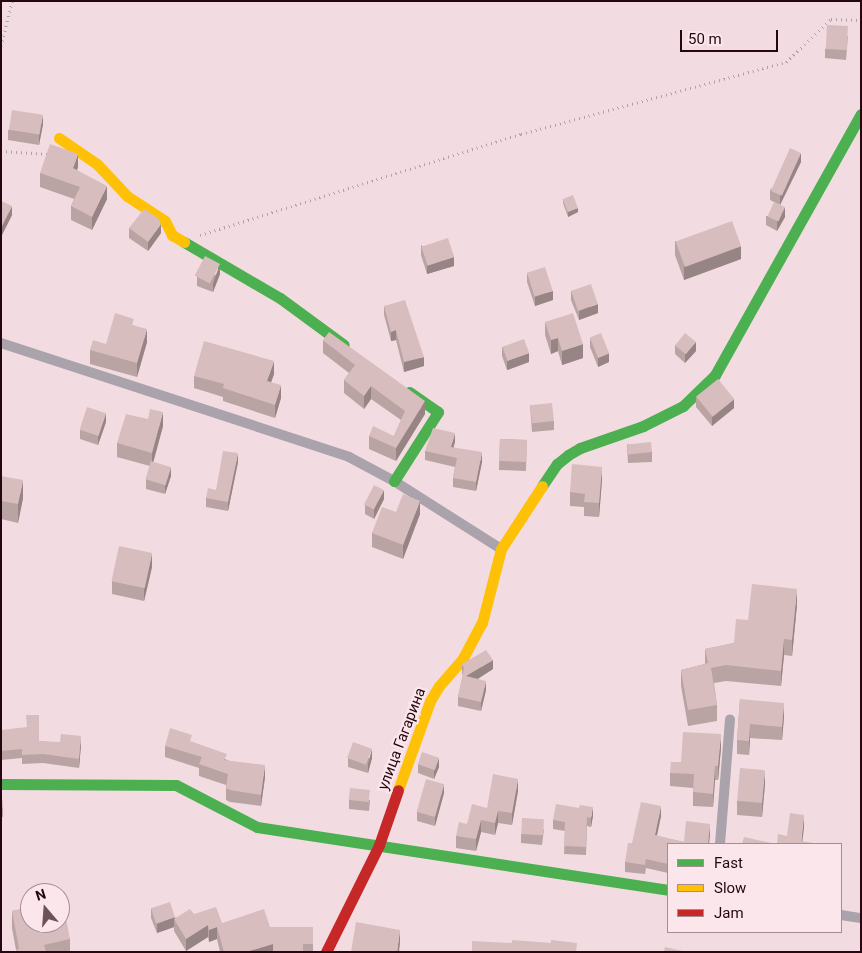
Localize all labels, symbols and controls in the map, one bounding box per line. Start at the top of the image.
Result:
scale bar [682,20,780,52]
text: 50 m [688,30,722,48]
street label: улица Гагарина [374,685,430,793]
legend [667,843,842,933]
text: Fast [714,854,743,872]
text: Slow [714,879,746,897]
north arrow [20,883,70,933]
text: N [33,886,48,904]
text: Jam [714,904,744,922]

